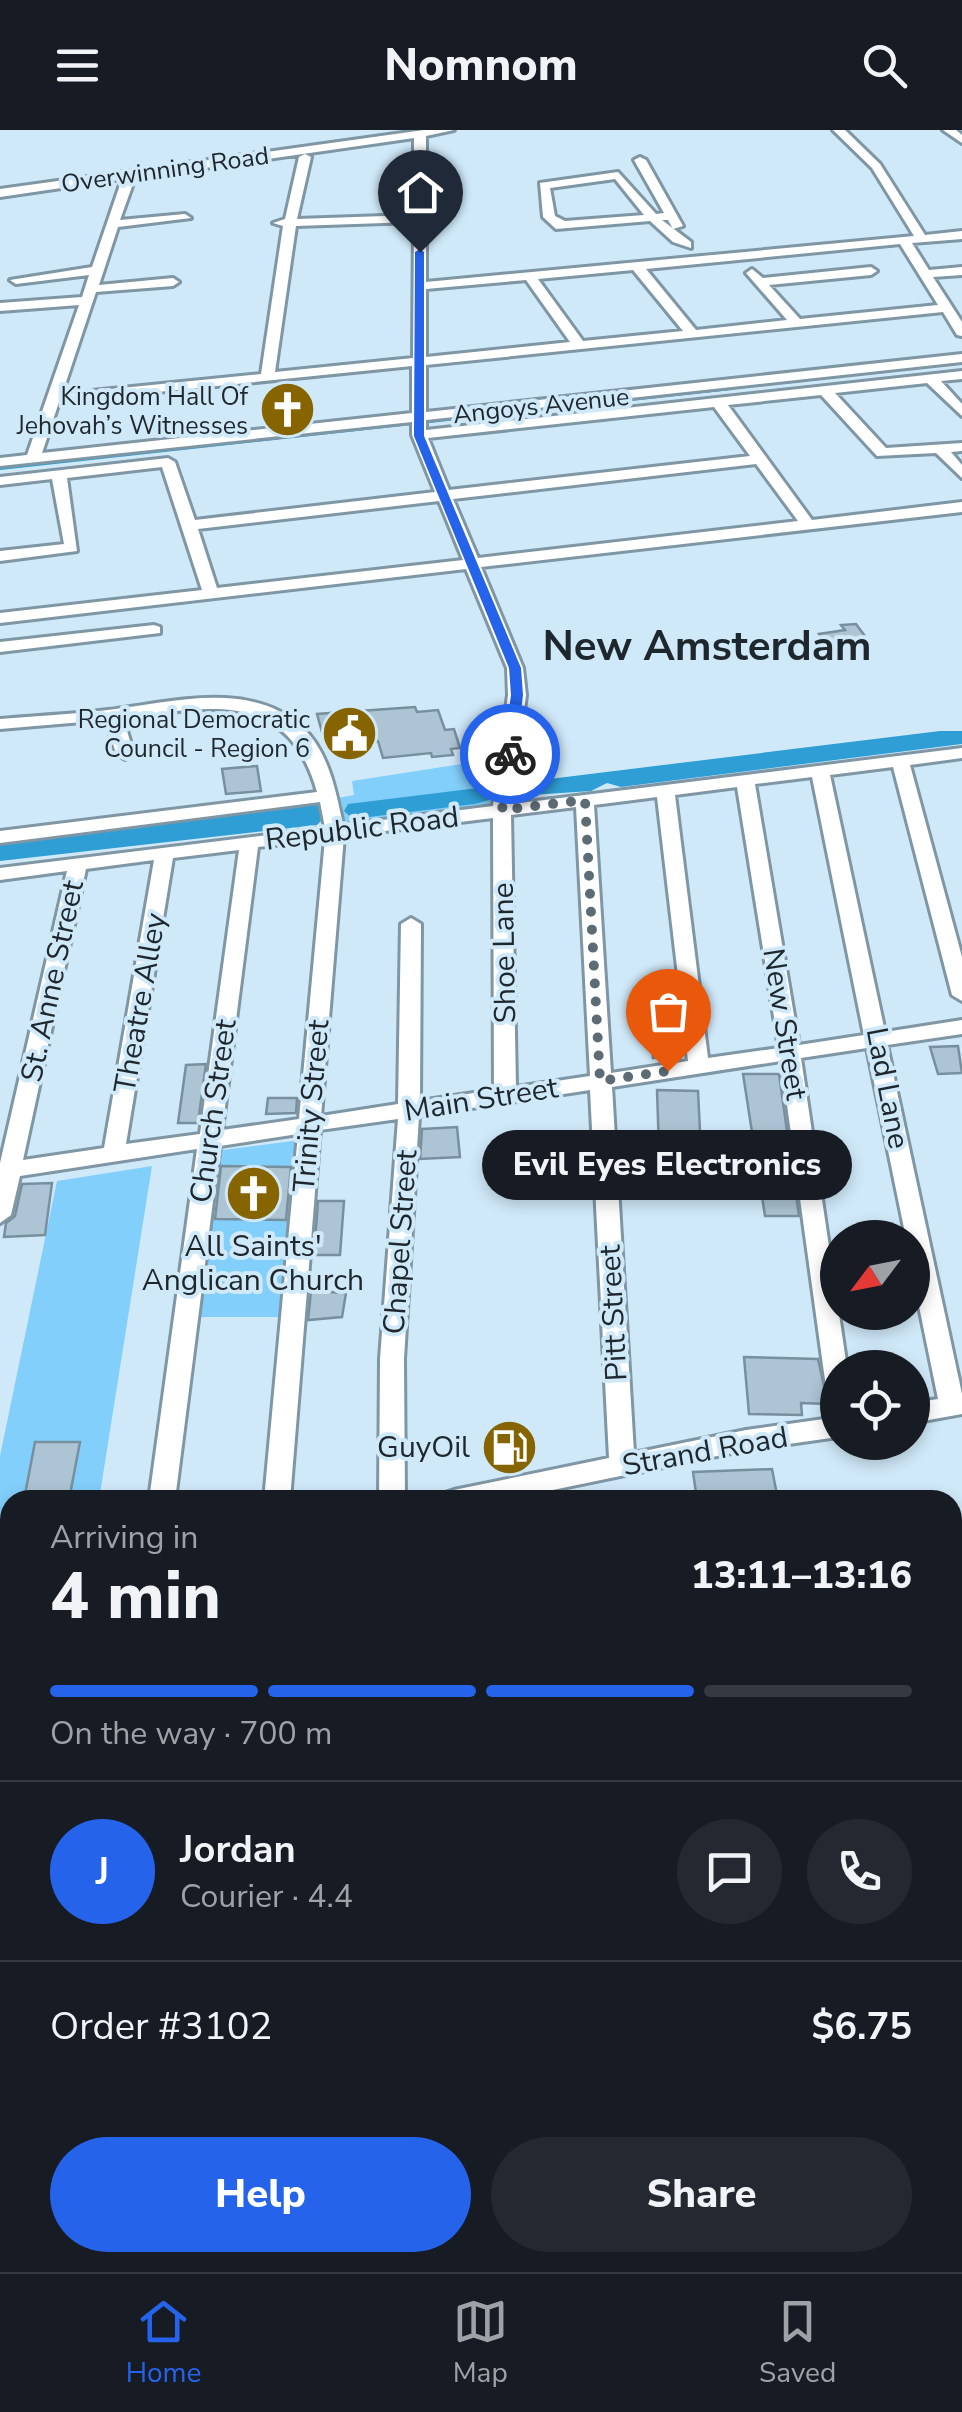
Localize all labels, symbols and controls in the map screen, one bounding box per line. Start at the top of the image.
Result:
text: Nomnom [384,35,578,96]
icon: menu [50,38,105,93]
icon: search [857,38,912,93]
street label: Overwinning Road [59,139,271,201]
pin [378,150,463,253]
icon: home [393,165,448,220]
place label: Kingdom Hall Of Jehovah’s Witnesses [16,380,249,443]
church icon: Kingdom Hall Of Jehovah’s Witnesses [257,380,317,440]
street label: Angoys Avenue [451,380,631,432]
district label: New Amsterdam [542,618,872,675]
place label: Regional Democratic Council - Region 6 [78,703,310,766]
public building icon: Regional Democratic Council - Region 6 [319,703,379,763]
courier [460,704,560,804]
icon: bike [483,727,538,782]
street label: Republic Road [263,796,461,861]
street label: St. Anne Street [11,876,94,1086]
street label: Shoe Lane [483,882,526,1024]
street label: Theatre Alley [104,909,177,1096]
street label: New Street [752,945,817,1103]
pin [626,969,711,1072]
icon: bag [641,984,696,1039]
street label: Church Street [180,1016,247,1206]
street label: Trinity Street [284,1018,340,1194]
street label: Lad Lane [856,1024,919,1152]
street label: Main Street [401,1067,561,1132]
callout: Evil Eyes Electronics [483,1131,853,1201]
text: Evil Eyes Electronics [513,1143,821,1186]
street label: Chapel Street [374,1148,427,1336]
church icon: All Saints' Anglican Church [223,1163,283,1223]
north arrow [820,1220,930,1330]
map controls [820,1220,930,1460]
place label: All Saints' Anglican Church [142,1226,364,1301]
street label: Pitt Street [589,1243,638,1382]
button: locate [820,1350,930,1460]
fuel station icon: GuyOil [479,1417,539,1477]
street label: Strand Road [619,1417,791,1486]
place label: GuyOil [377,1427,470,1468]
text: Arriving in [50,1516,198,1559]
text: 13:11–13:16 [691,1550,912,1601]
text: 4 min [50,1552,221,1641]
text: On the way · 700 m [50,1712,332,1755]
button: chat [677,1819,782,1924]
button: phone [807,1819,912,1924]
text: Jordan [180,1824,296,1875]
text: J [96,1846,109,1897]
text: Courier · 4.4 [180,1875,353,1918]
text: Order #3102 [50,2001,272,2052]
text: $6.75 [811,2001,912,2052]
button: Help [50,2137,471,2252]
button: Share [491,2137,912,2252]
tab: Home [126,2294,201,2392]
tab: Map [453,2294,508,2392]
tab: Saved [759,2294,836,2392]

